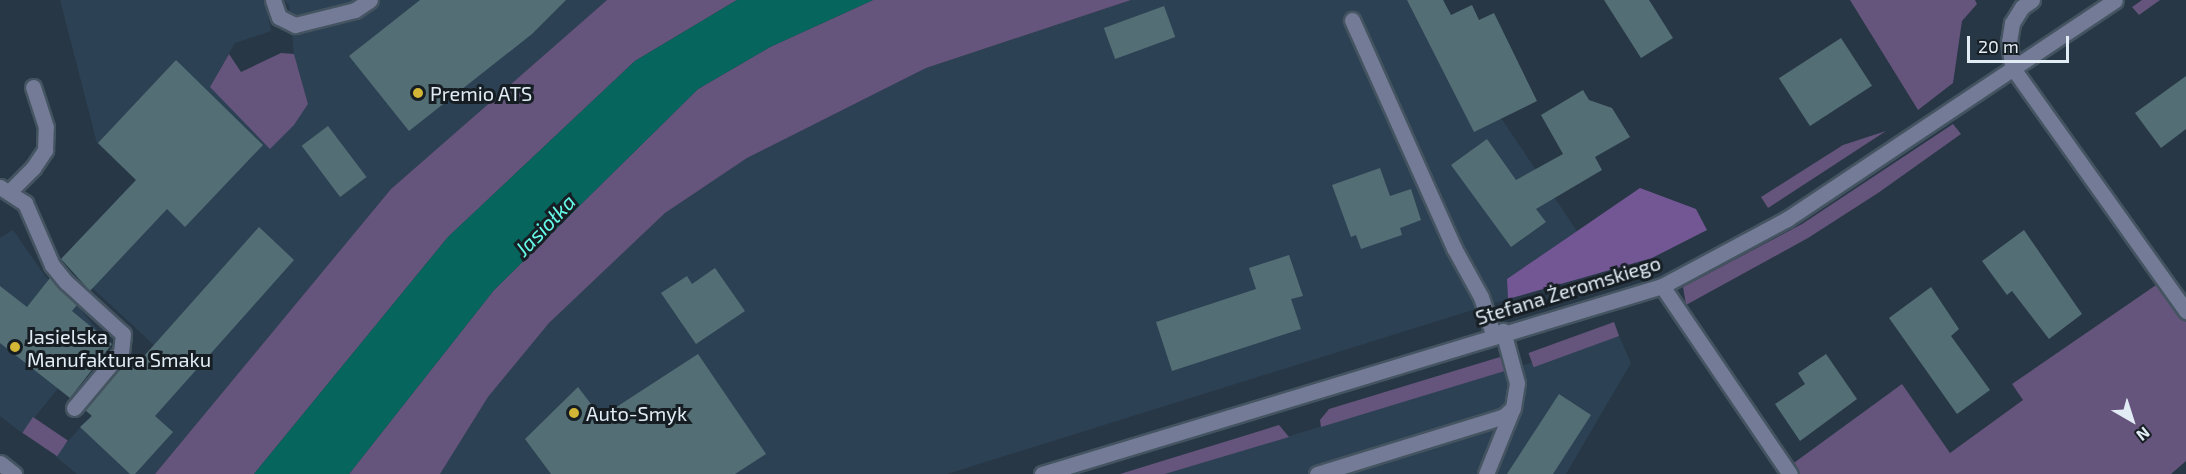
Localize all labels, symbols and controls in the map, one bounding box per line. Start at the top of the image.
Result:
scale bar [1970,24,2072,62]
text: 20 m [1978,35,2019,57]
place label: Premio ATS [430,81,533,105]
marker: Premio ATS [411,86,425,100]
water label: Jasiołka [510,189,580,261]
street label: Stefana Żeromskiego [1473,250,1663,330]
place label: Jasielska Manufaktura Smaku [27,324,211,371]
marker: Jasielska Manufaktura Smaku [8,340,22,354]
north arrow [2102,390,2162,450]
place label: Auto-Smyk [586,401,687,425]
marker: Auto-Smyk [567,406,581,420]
text: N [2133,423,2154,445]

